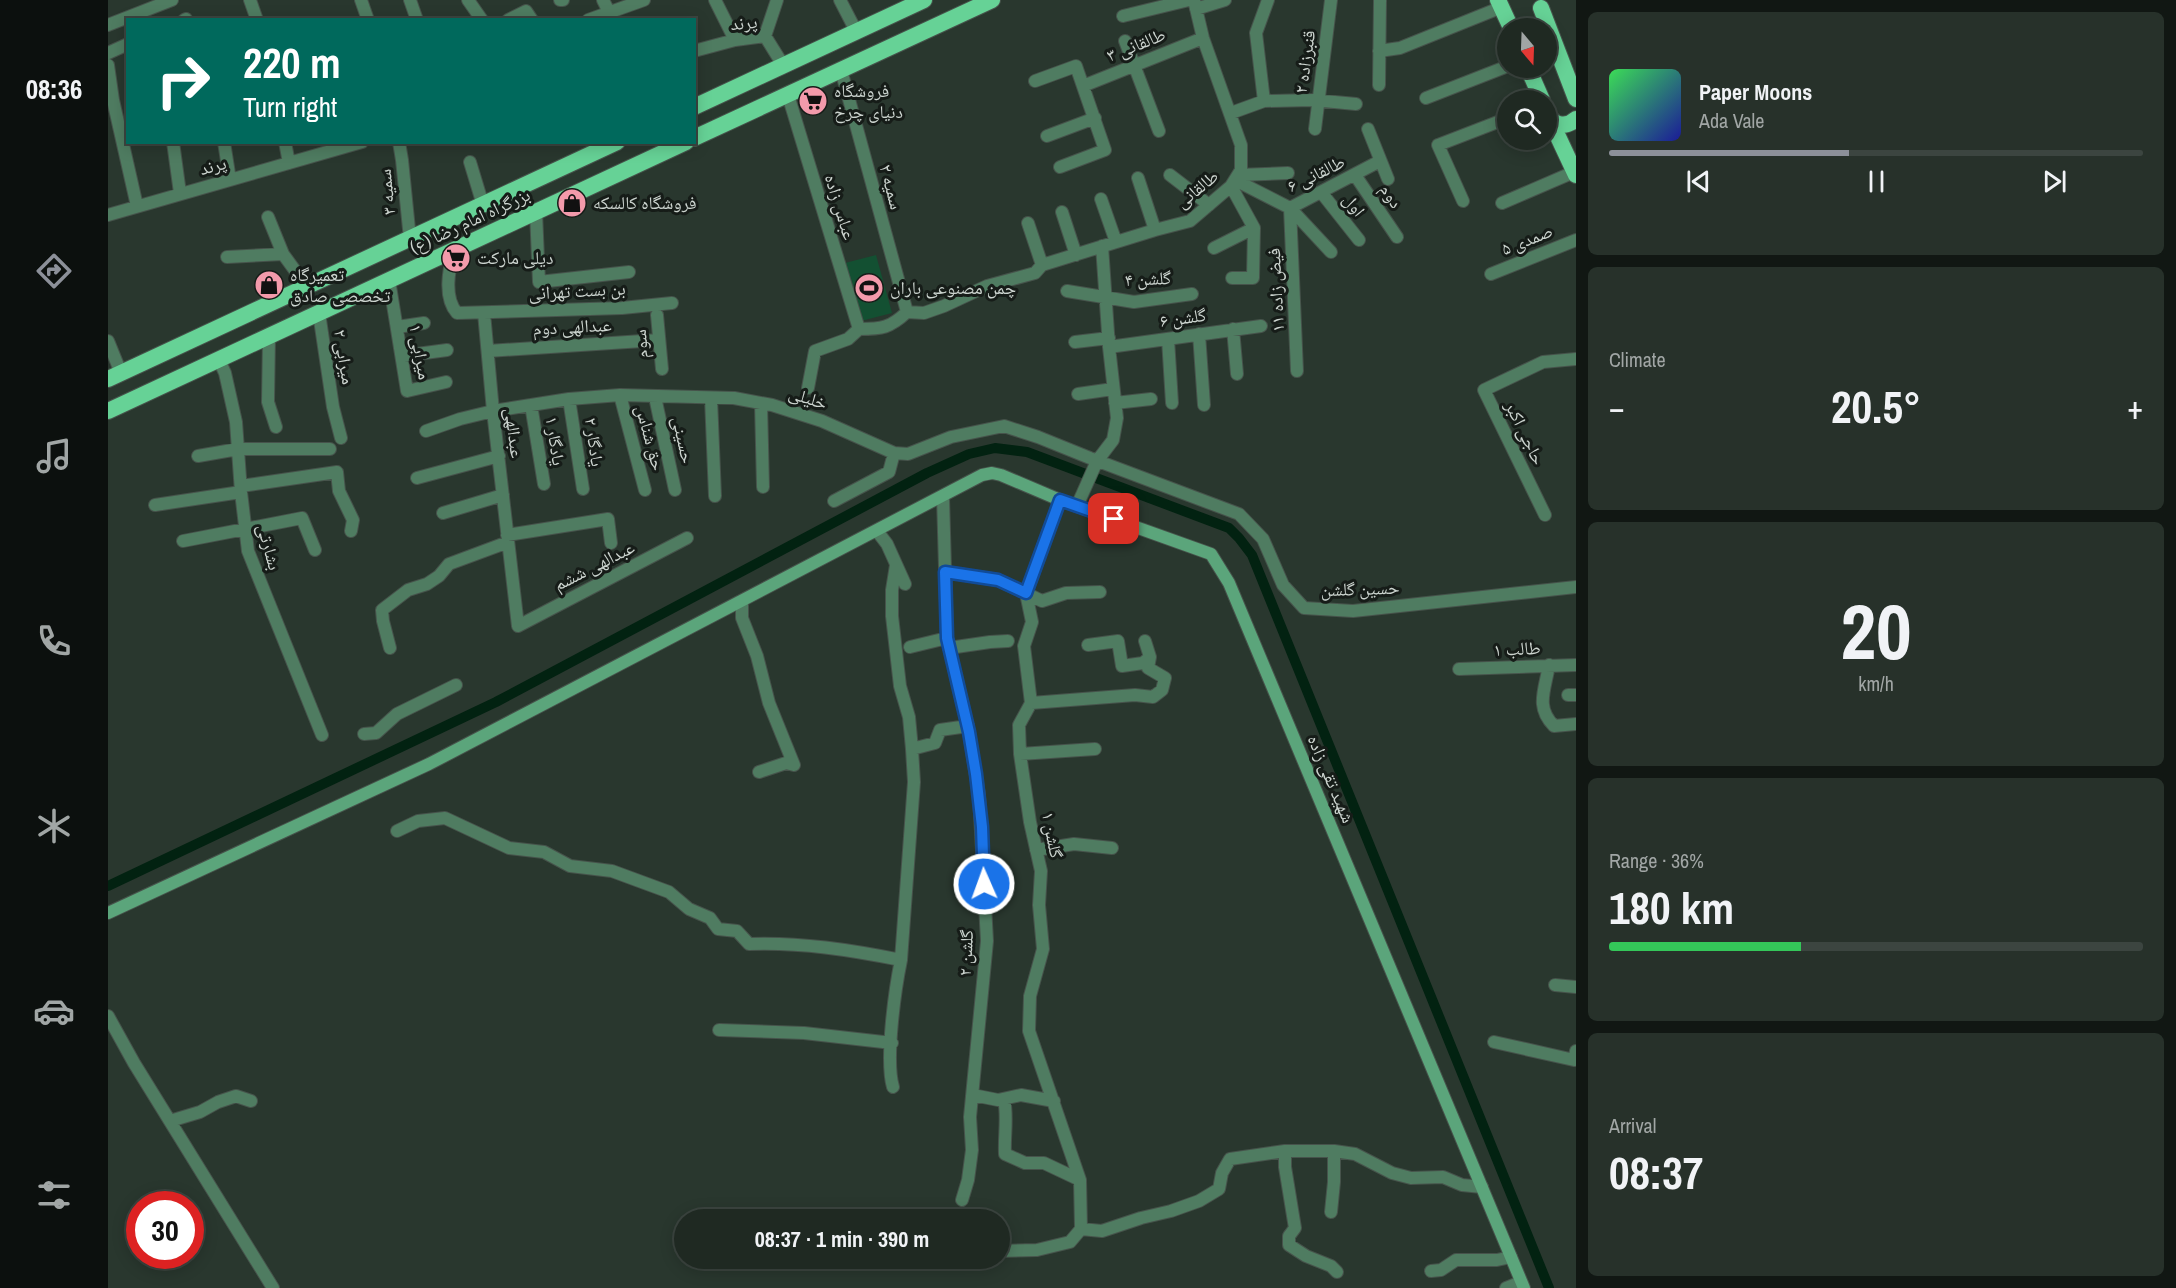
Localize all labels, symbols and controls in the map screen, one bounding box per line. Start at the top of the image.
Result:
street label: پرند [729,9,758,36]
north arrow [1497,18,1557,78]
map controls [1497,18,1557,150]
street label: طالقانی ۳ [1103,21,1169,68]
street label: قنبرزاده ۲ [1288,29,1321,95]
text: 220 m [243,35,341,91]
icon: right [144,42,222,120]
text: 08:36 [26,71,82,107]
text: Paper Moons [1699,77,1812,107]
place label: فروشگاه دنیای چرخ [834,78,903,124]
supermarket icon: فروشگاه دنیای چرخ [797,85,829,117]
text: Turn right [243,89,337,125]
button: search [1497,90,1557,150]
text: Ada Vale [1699,107,1764,134]
street label: طالقانی ۶ [1283,149,1349,198]
street label: پرند [197,150,229,181]
street label: سمیه ۲ [873,161,910,212]
street label: طالقانی [1170,163,1224,214]
icon: previous [1682,165,1715,198]
icon: pause [1860,165,1893,198]
icon: next [2038,165,2071,198]
street label: سمیه ۳ [372,168,401,216]
street label: عباس زاده [819,171,862,243]
street label: دوم [1374,178,1409,213]
street label: بزرگراه امام رضا (ع) [406,182,534,259]
shop icon: فروشگاه کالسکه [556,187,588,219]
street label: اول [1337,188,1371,222]
place label: فروشگاه کالسکه [593,190,697,215]
street label: صمدی ۵ [1497,218,1556,261]
supermarket icon: دیلی مارکت [440,242,472,274]
place label: دیلی مارکت [477,245,553,270]
street label: فیض زاده ۱۱ [1261,247,1290,333]
icon: directions [33,250,75,292]
place label: تعمیرگاه تخصصی صادق [290,262,390,308]
street label: گلشن ۴ [1124,265,1172,292]
shop icon: تعمیرگاه تخصصی صادق [253,269,285,301]
sports icon: چمن مصنوعی باران [853,272,885,304]
street label: بن بست تهرانی [528,275,626,306]
place label: چمن مصنوعی باران [890,275,1016,300]
street label: گلشن ۶ [1158,302,1208,333]
street label: عبدالهی دوم [532,312,612,341]
street label: میرابی ۱ [403,322,438,382]
street label: میرابی ۲ [328,327,361,386]
street label: سوم [627,328,654,360]
text: Climate [1609,346,1666,373]
text: 20.5° [1831,376,1921,437]
street label: خلیلی [786,380,831,415]
text: − [1609,385,1625,429]
text: + [2127,385,2143,429]
street label: حاجی اکبر [1499,396,1552,469]
street label: حق شناس [630,402,671,473]
street label: عبدالهی [499,407,530,459]
street label: حسینی [666,414,701,466]
street label: یادگار ۱ [539,415,572,467]
street label: یادگار ۲ [579,416,610,468]
icon: music [33,435,75,477]
pin [1088,493,1139,544]
icon: arrive [1097,502,1130,535]
street label: بشارتی [251,521,288,573]
street label: عبدالهی ششم [549,535,638,597]
street label: حسین گلشن [1320,575,1400,602]
text: 20 [1840,578,1912,683]
icon: phone [33,620,75,662]
street label: طالب ۱ [1493,635,1541,662]
text: km/h [1858,670,1894,697]
street label: شهید تقی زاده [1302,731,1361,827]
icon: climate [33,805,75,847]
street label: گلشن ۱ [1036,810,1069,861]
text: Range · 36% [1609,847,1704,874]
position arrow [952,852,1016,916]
text: 180 km [1609,877,1734,938]
street label: گلشن ۲ [952,929,979,977]
icon: car [33,990,75,1032]
text: Arrival [1609,1112,1656,1139]
text: 08:37 [1609,1142,1703,1203]
icon: filters [33,1174,75,1216]
speed limit sign: 30 [126,1191,204,1269]
text: 08:37 · 1 min · 390 m [755,1224,929,1254]

